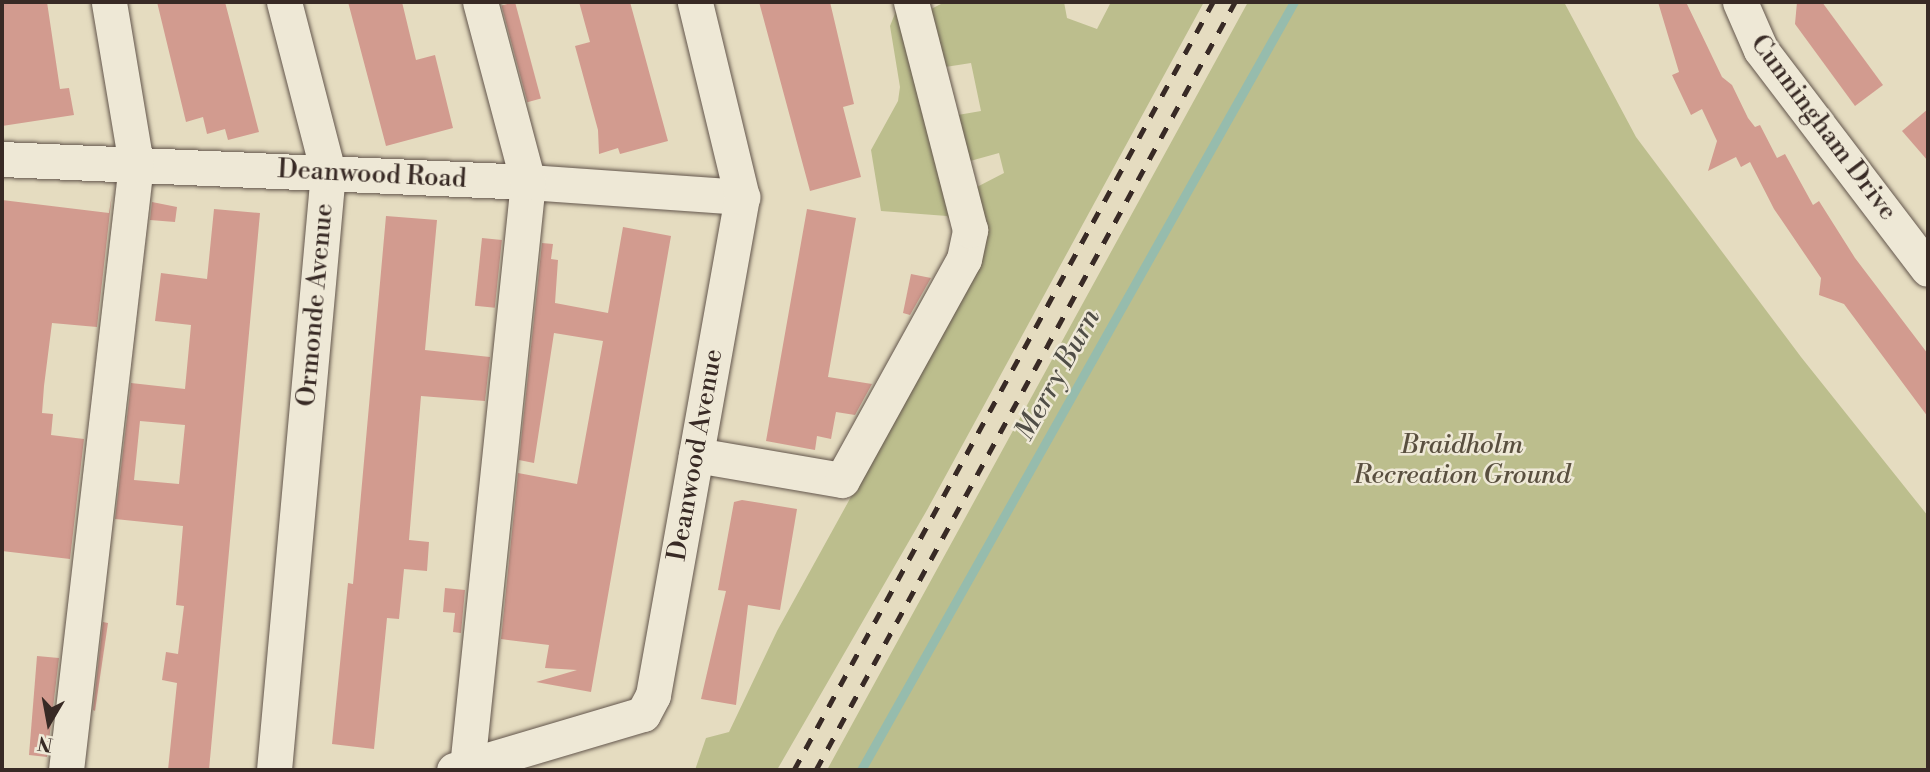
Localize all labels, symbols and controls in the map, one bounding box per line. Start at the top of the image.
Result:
street label: Cunningham Drive [1743,29,1903,227]
street label: Deanwood Road [277,154,467,196]
street label: Ormonde Avenue [292,202,340,408]
water label: Merry Burn [1008,303,1108,447]
street label: Deanwood Avenue [662,347,730,563]
park label: Braidholm Recreation Ground [1354,430,1570,492]
north arrow [14,688,84,758]
text: N [36,731,55,757]

